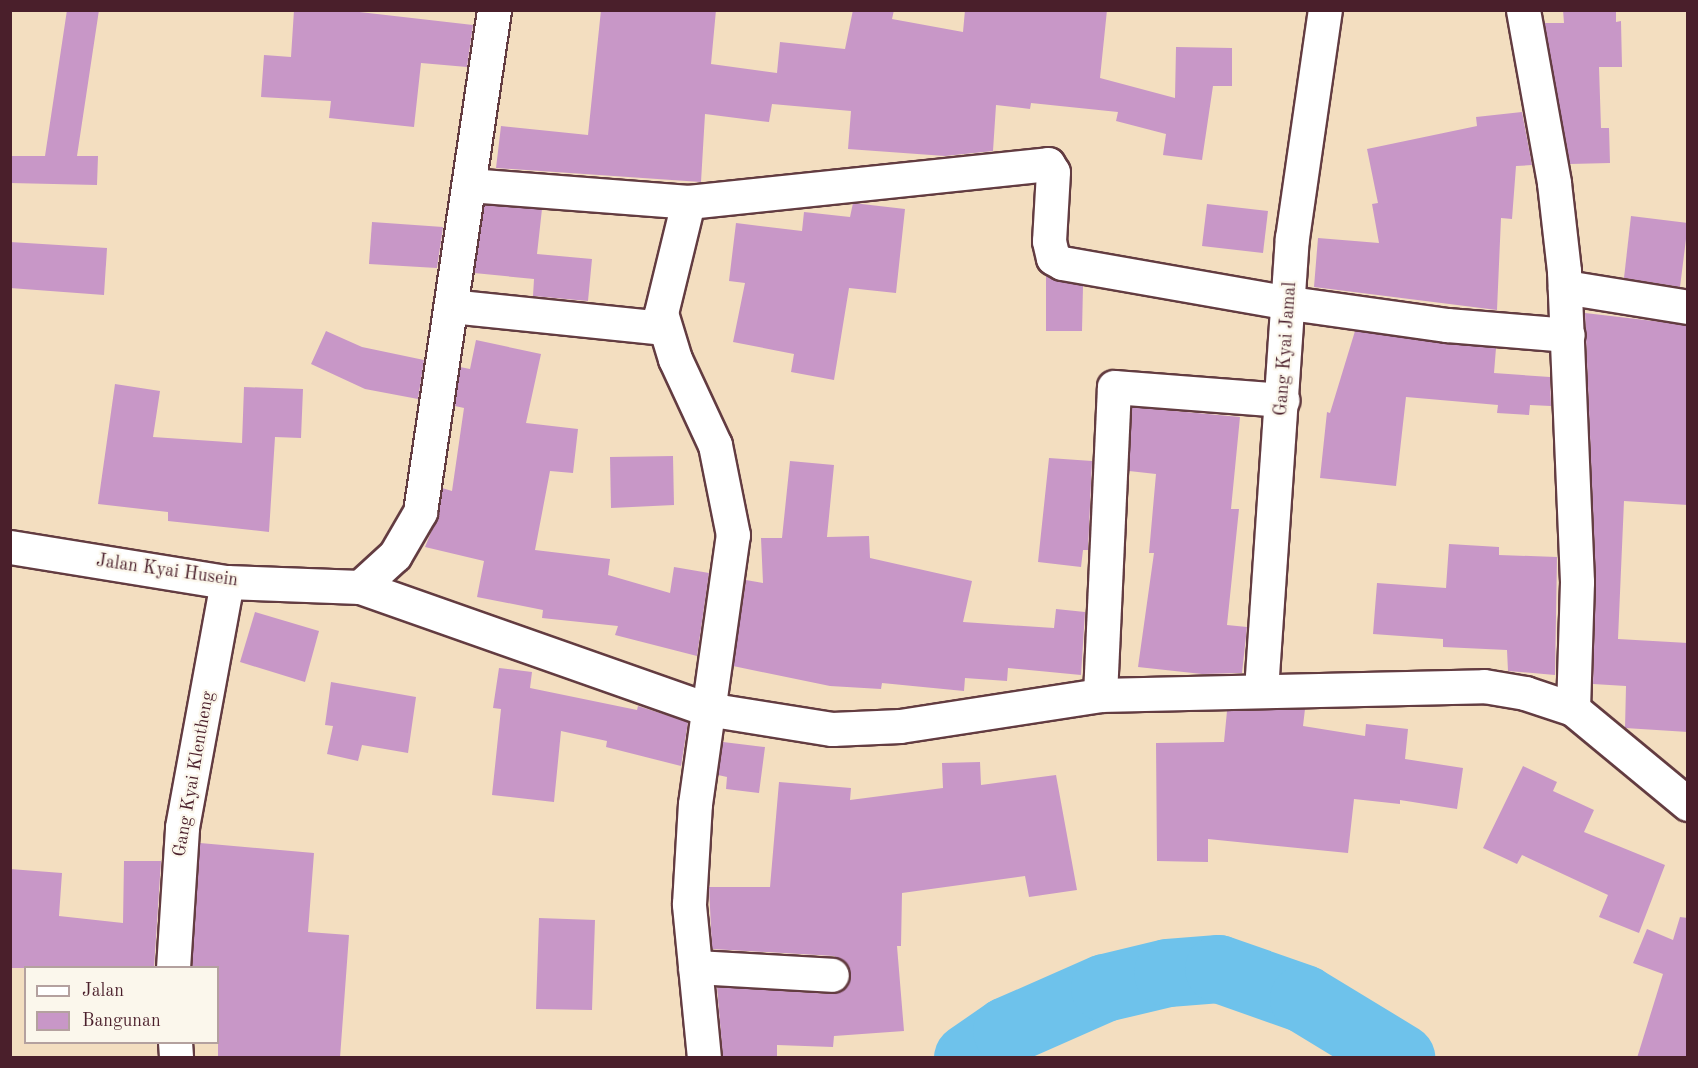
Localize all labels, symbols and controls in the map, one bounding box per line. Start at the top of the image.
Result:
street label: Gang Kyai Jamal [1271,281,1301,417]
street label: Jalan Kyai Husein [95,550,239,592]
street label: Gang Kyai Klentheng [169,689,219,859]
legend [24,966,219,1044]
text: Jalan [82,982,124,1000]
text: Bangunan [82,1012,161,1030]

